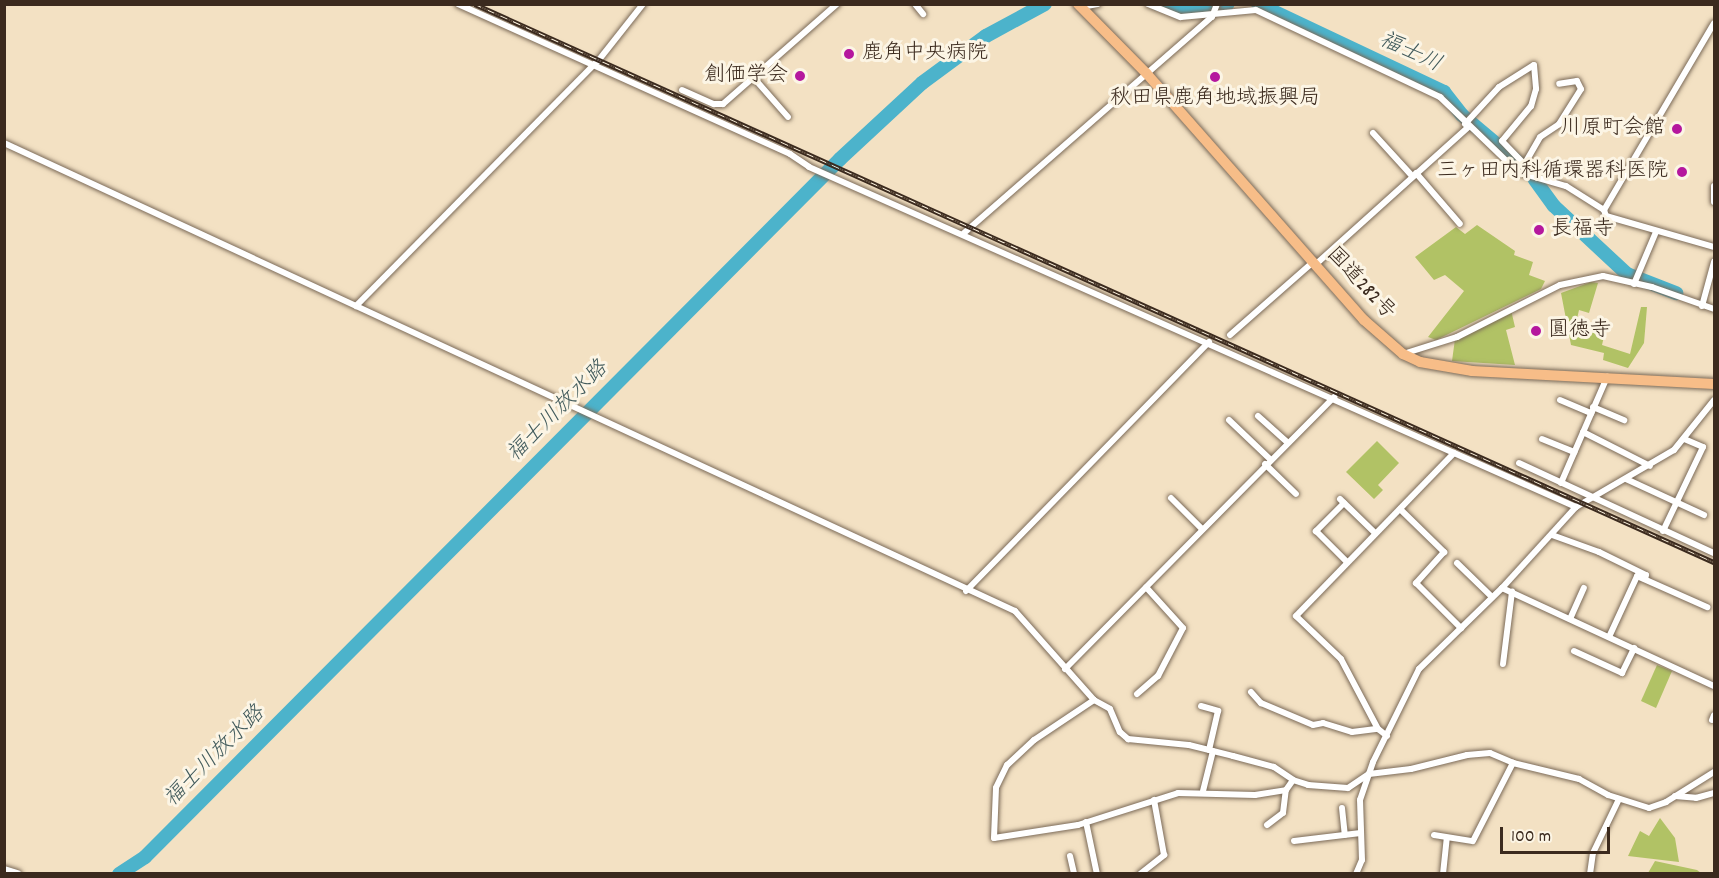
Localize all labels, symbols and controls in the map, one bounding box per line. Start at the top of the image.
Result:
water label: 福士川 [1375,27,1445,79]
place label: 鹿角中央病院 [862,41,988,67]
marker: 鹿角中央病院 [840,45,858,63]
place label: 創価学会 [704,63,788,89]
marker: 創価学会 [793,69,807,83]
marker: 秋田県鹿角地域振興局 [1208,70,1222,84]
place label: 秋田県鹿角地域振興局 [1110,86,1320,112]
place label: 川原町会館 [1560,116,1665,142]
marker: 川原町会館 [1670,122,1684,136]
place label: 三ヶ田内科循環器科医院 [1437,159,1668,185]
marker: 三ヶ田内科循環器科医院 [1673,163,1691,181]
place label: 長福寺 [1551,217,1614,243]
marker: 長福寺 [1532,223,1546,237]
street label: 国道282号 [1320,243,1400,325]
place label: 圓徳寺 [1548,318,1611,344]
marker: 圓徳寺 [1529,324,1543,338]
water label: 福士川放水路 [502,356,614,468]
water label: 福士川放水路 [159,701,271,813]
scale bar [1503,815,1612,853]
text: 100 m [1511,825,1551,850]

